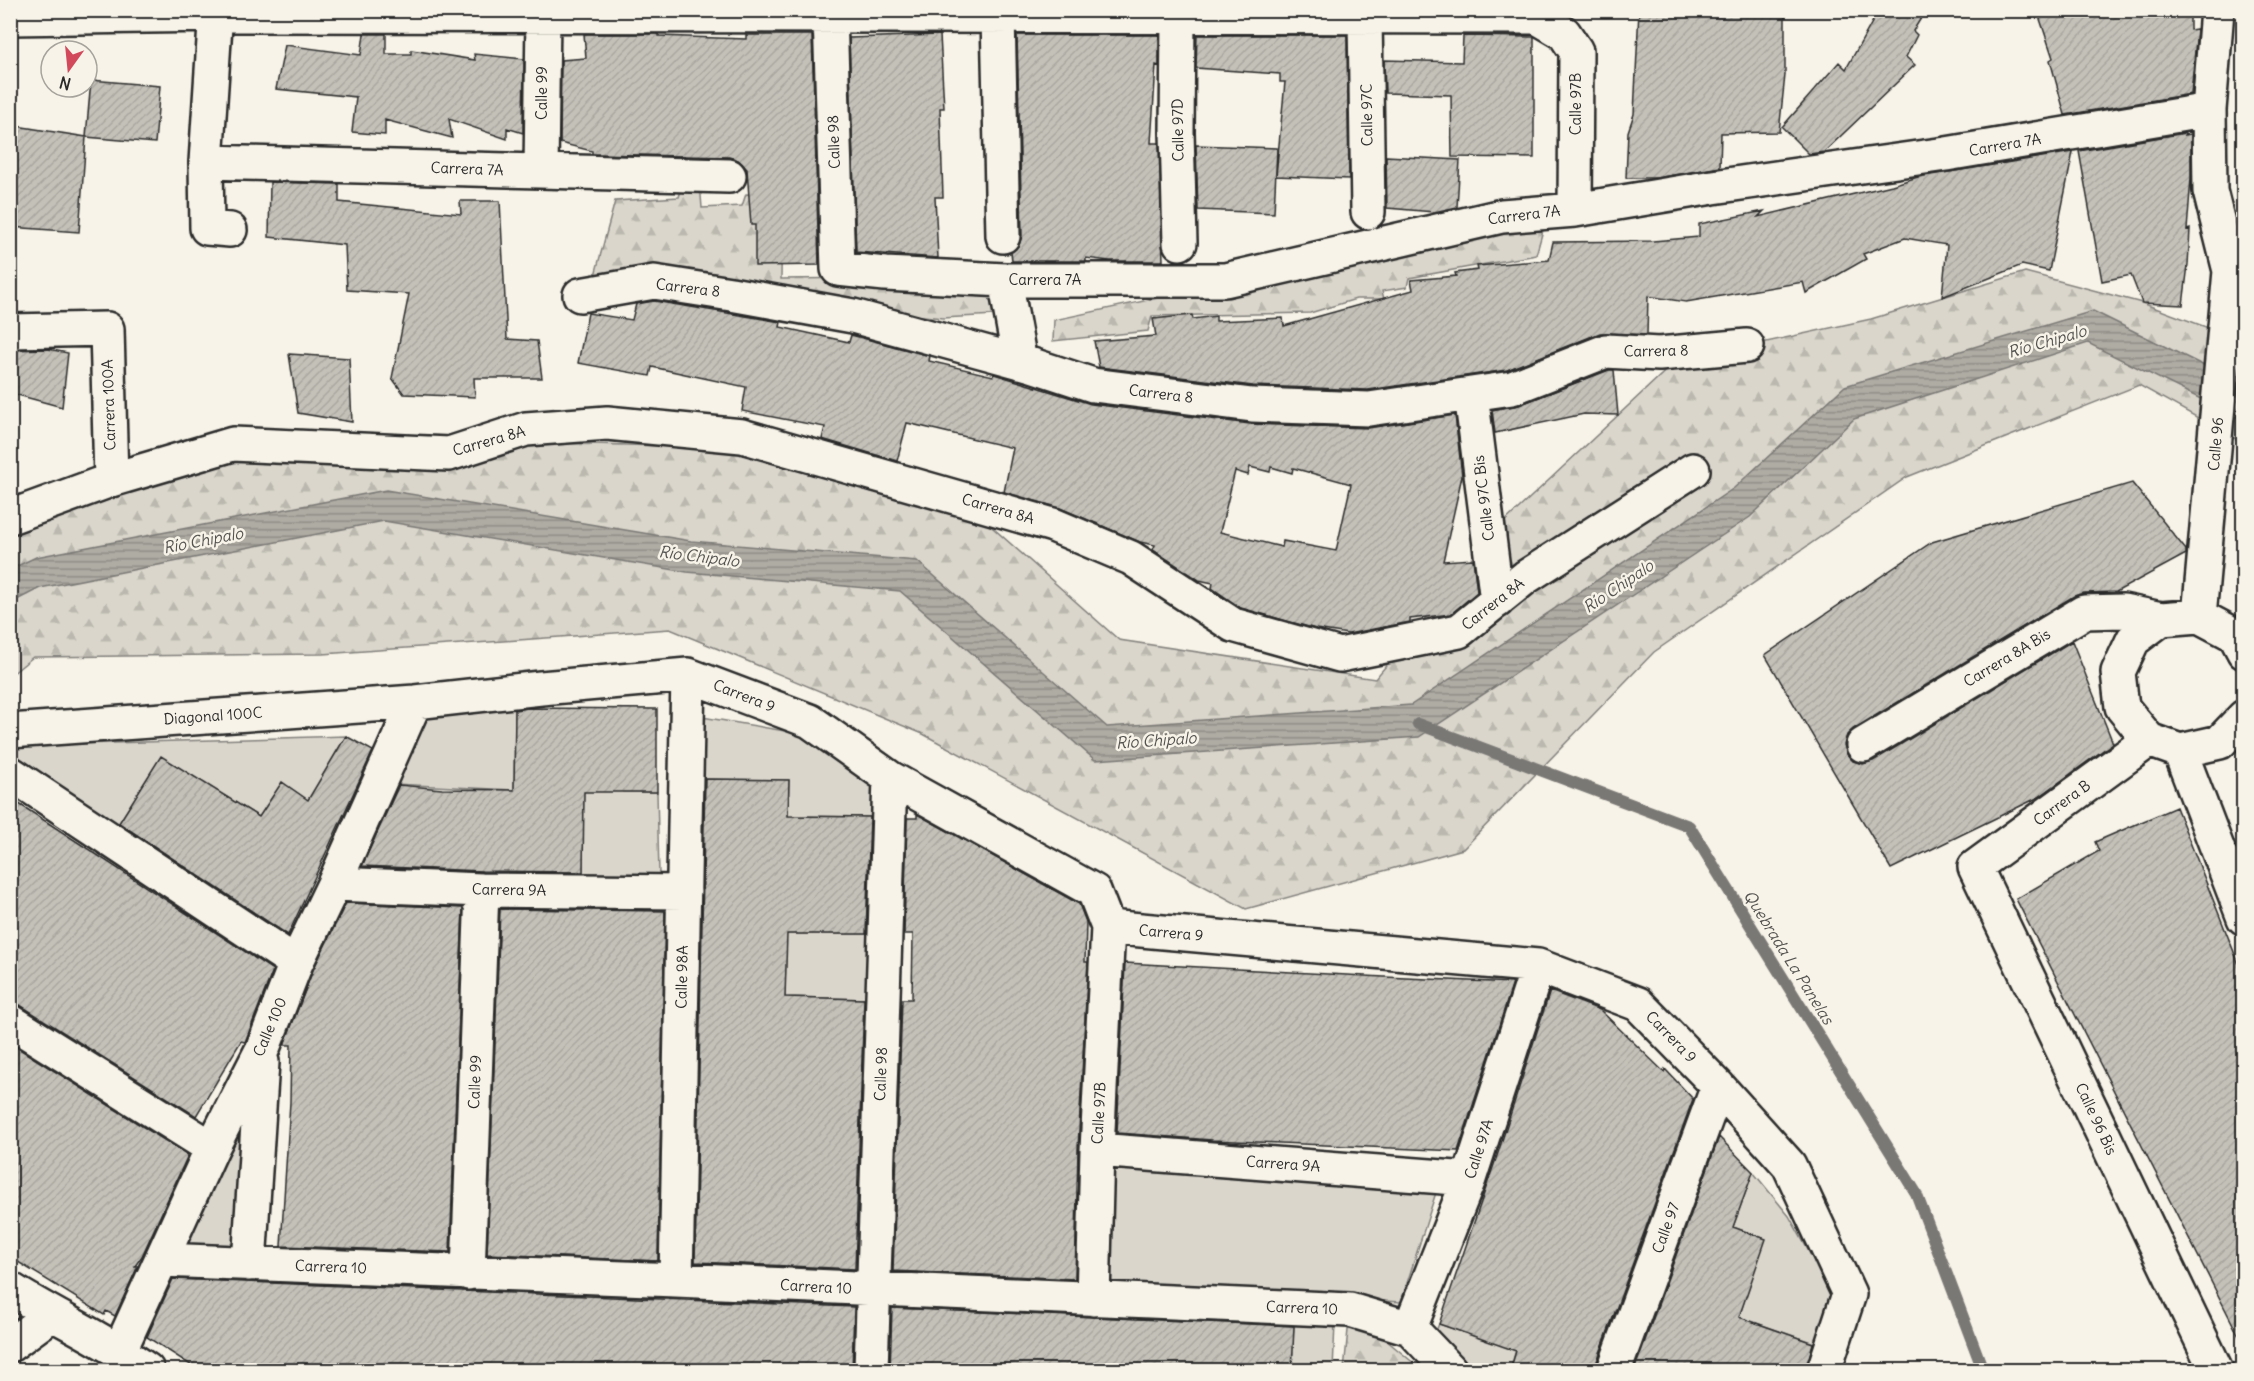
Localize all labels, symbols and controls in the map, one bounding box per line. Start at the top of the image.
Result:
north arrow [39,39,99,99]
street label: Calle 99 [532,66,551,120]
text: N [57,72,73,95]
street label: Calle 97B [1566,73,1585,135]
street label: Calle 97C [1356,83,1377,146]
street label: Calle 97D [1167,98,1188,162]
street label: Calle 98 [823,115,844,169]
street label: Carrera 7A [1967,129,2043,160]
street label: Carrera 7A [430,158,504,179]
street label: Carrera 7A [1487,201,1562,228]
street label: Carrera 7A [1009,270,1082,289]
street label: Carrera 8 [655,274,721,301]
water label: Río Chipalo [2005,320,2090,362]
street label: Carrera 8 [1623,340,1689,361]
street label: Carrera 100A [97,359,120,451]
street label: Carrera 8 [1128,380,1194,407]
street label: Calle 96 [2204,416,2227,472]
street label: Carrera 8A [450,421,528,460]
street label: Calle 97C Bis [1469,454,1498,542]
street label: Carrera 8A [960,489,1037,528]
water label: Río Chipalo [161,522,246,558]
water label: Río Chipalo [658,541,741,571]
water label: Río Chipalo [1579,555,1658,617]
street label: Carrera 8A [1457,573,1528,634]
street label: Carrera 8A Bis [1960,624,2054,691]
street label: Carrera 9 [710,675,778,716]
street label: Diagonal 100C [163,703,263,728]
water label: Río Chipalo [1115,727,1198,753]
street label: Carrera B [2029,775,2094,830]
street label: Carrera 9A [472,879,547,900]
water label: Quebrada La Panelas [1740,886,1839,1028]
street label: Carrera 9 [1138,920,1204,945]
street label: Calle 98A [671,945,692,1009]
street label: Calle 100 [249,994,290,1059]
street label: Carrera 9 [1642,1007,1701,1067]
street label: Calle 98 [870,1047,891,1101]
street label: Calle 99 [464,1055,485,1109]
street label: Calle 96 Bis [2071,1080,2122,1158]
street label: Calle 97B [1087,1081,1110,1145]
street label: Calle 97A [1460,1116,1497,1181]
street label: Carrera 9A [1245,1151,1321,1176]
street label: Calle 97 [1648,1200,1683,1256]
street label: Carrera 10 [295,1256,367,1277]
street label: Carrera 10 [780,1275,853,1298]
street label: Carrera 10 [1266,1297,1338,1318]

